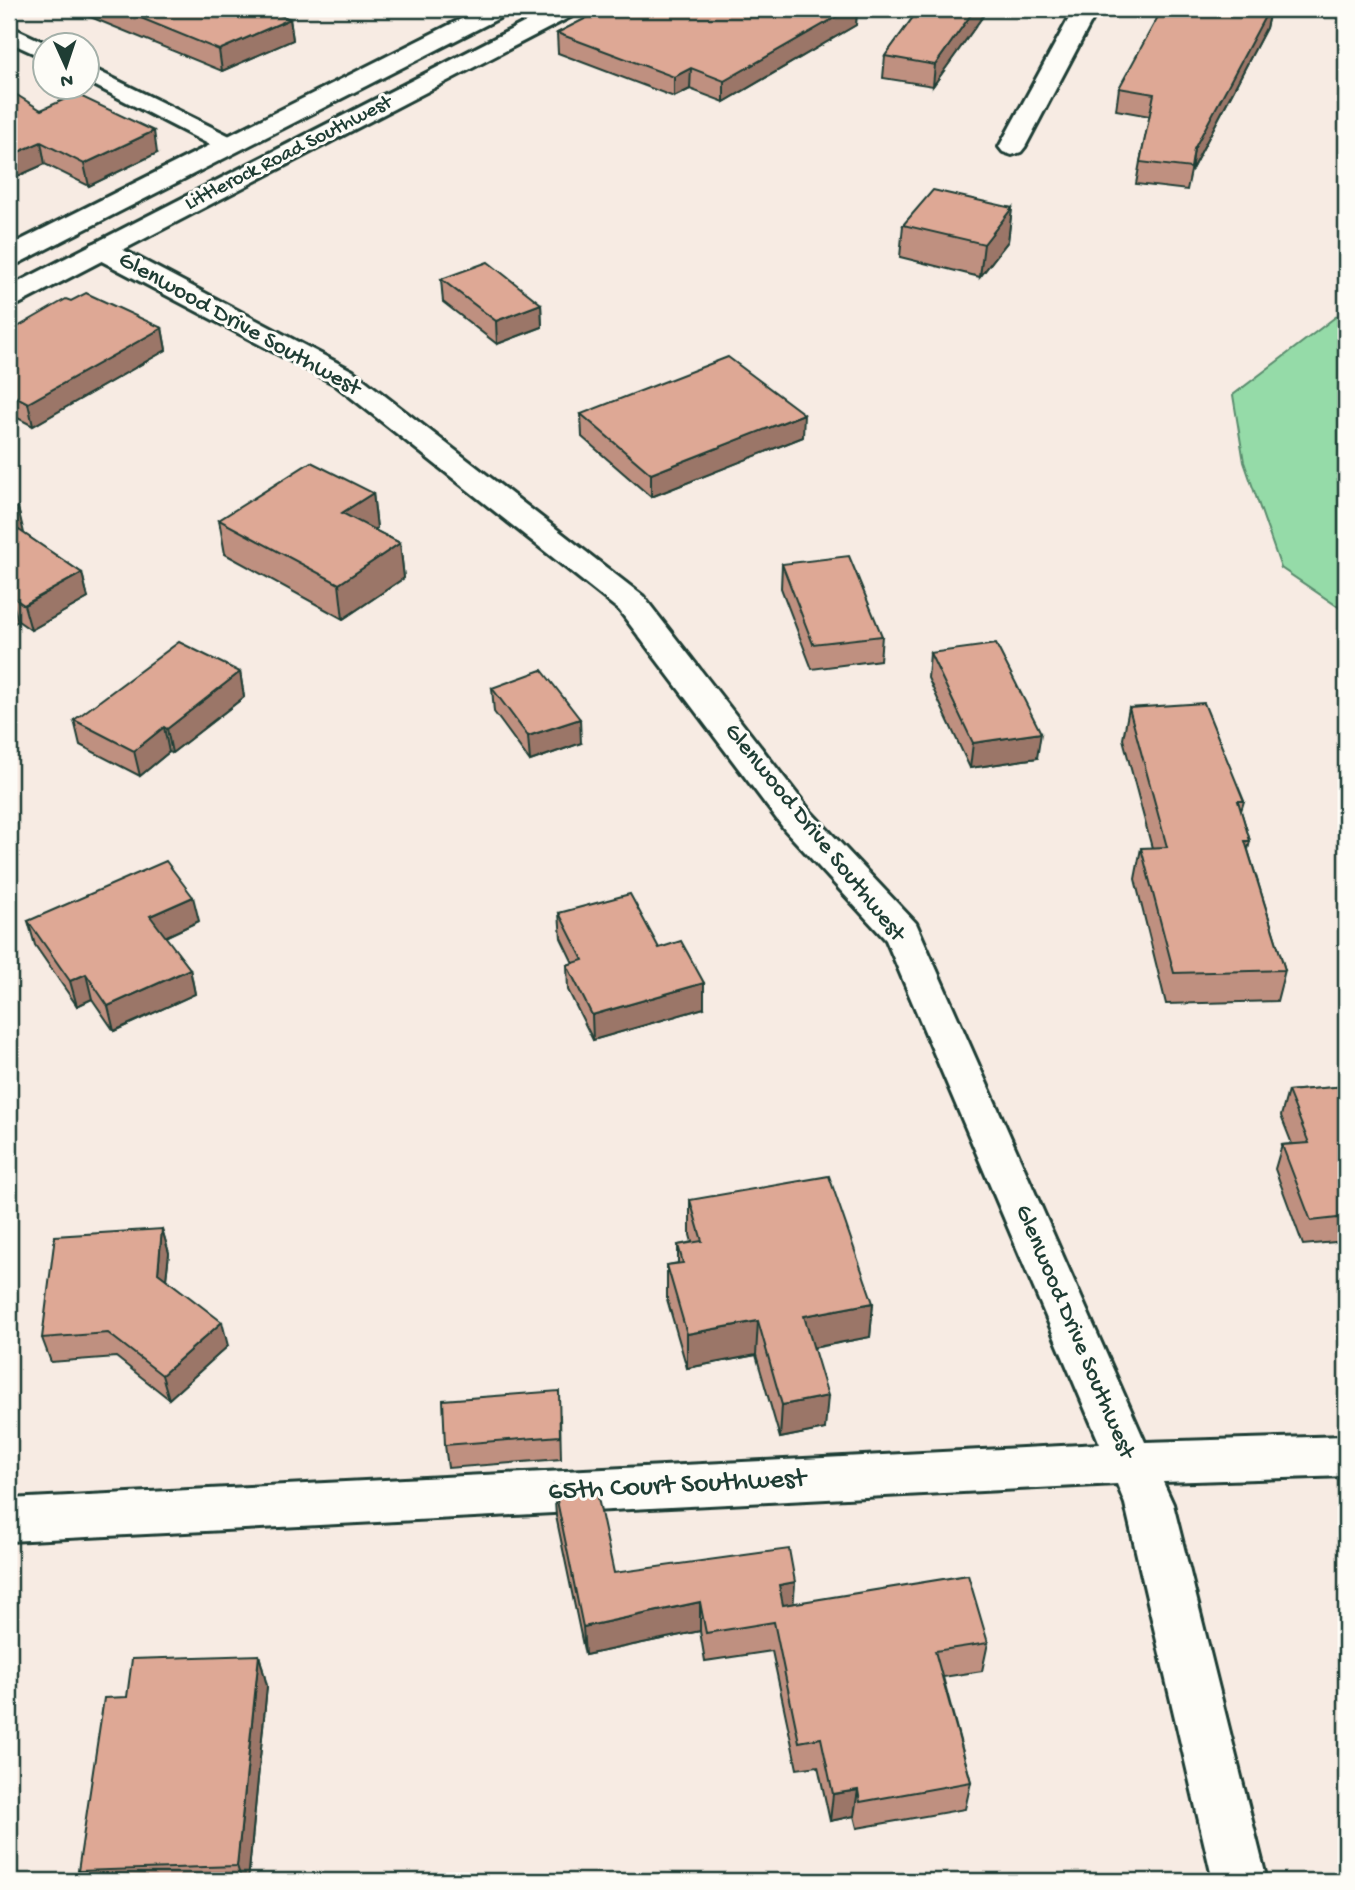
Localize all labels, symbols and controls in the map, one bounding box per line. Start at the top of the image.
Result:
north arrow [32,32,102,102]
text: N [60,68,74,91]
street label: Littlerock Road Southwest [181,90,399,217]
street label: Glenwood Drive Southwest [113,246,367,405]
street label: Glenwood Drive Southwest [717,718,912,950]
street label: Glenwood Drive Southwest [1007,1201,1141,1465]
street label: 65th Court Southwest [547,1463,809,1509]

